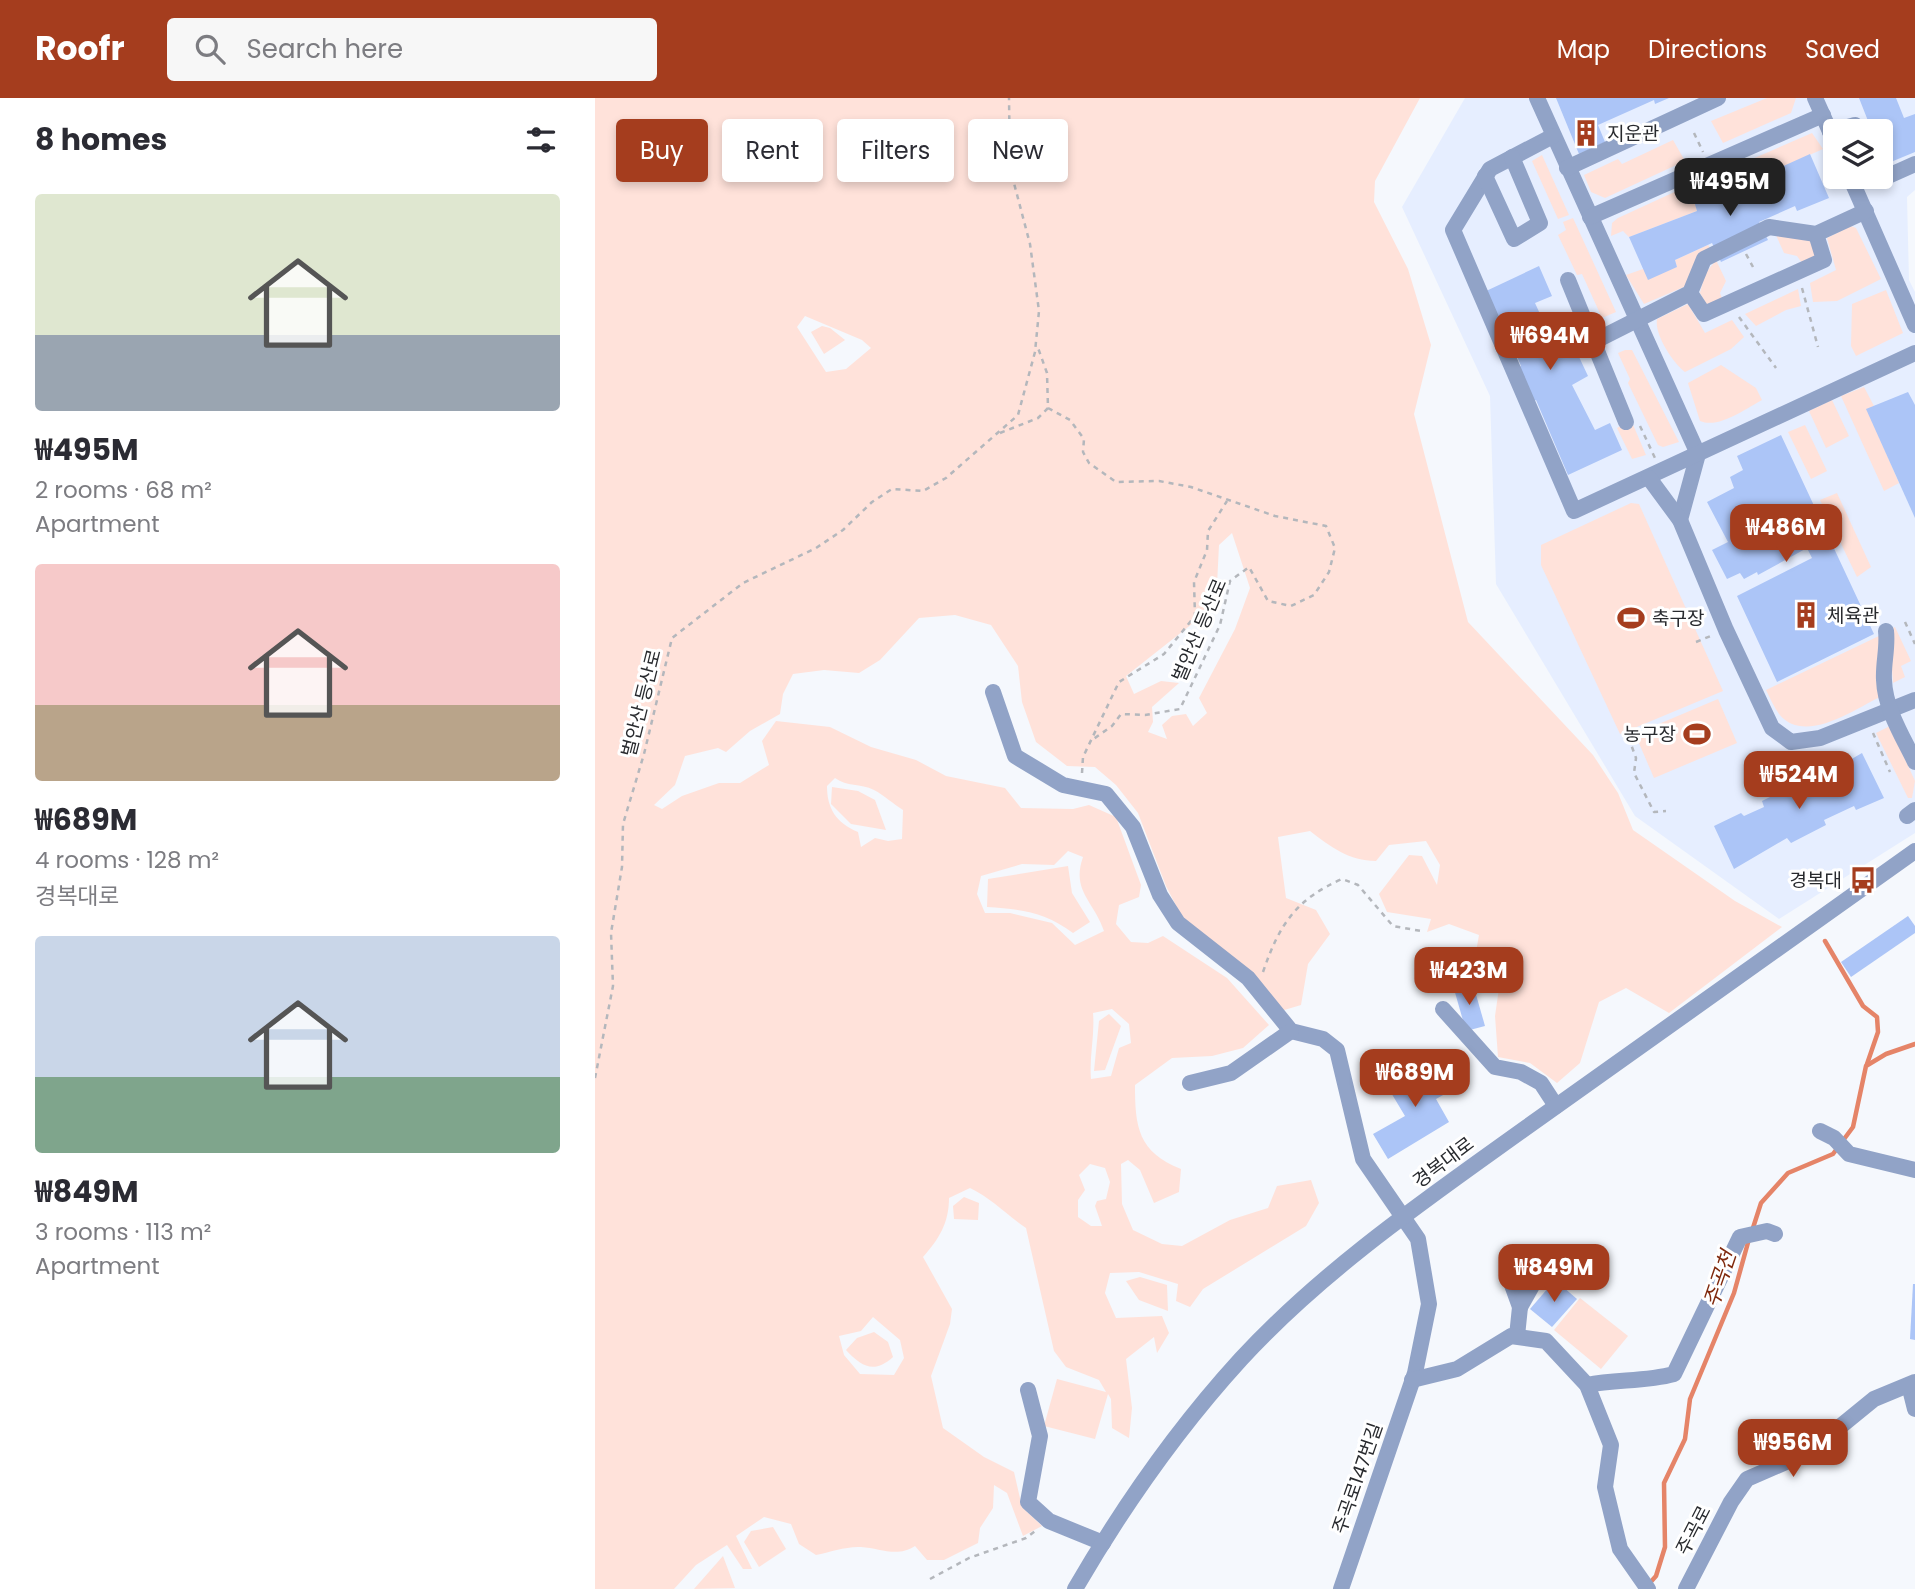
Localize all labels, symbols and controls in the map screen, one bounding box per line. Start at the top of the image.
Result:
search box [167,18,657,81]
text: Roofr [35,25,125,72]
icon: search [191,30,229,68]
text: Search here [247,31,403,67]
text: Map [1557,33,1610,66]
text: Directions [1648,33,1767,66]
text: Saved [1805,33,1880,66]
text: 8 homes [35,118,167,161]
building icon: 지운관 [1571,118,1601,148]
chip: Buy [616,119,708,182]
chip: Rent [722,119,823,182]
chip: Filters [837,119,954,182]
chip: New [968,119,1068,182]
map controls [1823,119,1893,189]
button: layers [1823,119,1893,189]
place label: 지운관 [1607,120,1659,147]
icon: filters [522,121,560,159]
pin: ₩495M [1681,158,1779,218]
text: ₩495M [1690,165,1770,197]
icon: home [235,240,361,366]
pin: ₩694M [1501,313,1599,372]
text: ₩694M [1510,319,1590,351]
text: ₩495M [35,428,139,471]
text: 2 rooms · 68 m² [35,474,212,506]
pin: ₩486M [1737,504,1835,564]
text: Apartment [35,508,160,540]
text: ₩486M [1746,511,1826,543]
street label: 벌안산 등산로 [1166,574,1233,686]
building icon: 체육관 [1791,600,1821,630]
place label: 체육관 [1827,602,1879,629]
sports icon: 축구장 [1616,603,1646,633]
place label: 축구장 [1652,605,1704,632]
icon: home [235,610,361,736]
street label: 벌안산 등산로 [615,647,668,760]
sports icon: 농구장 [1682,719,1712,749]
place label: 농구장 [1624,721,1676,748]
pin: ₩524M [1750,752,1848,811]
text: ₩524M [1760,758,1838,790]
text: ₩689M [35,798,137,841]
text: 4 rooms · 128 m² [35,844,219,876]
bus stop icon: 경복대 [1848,865,1878,895]
place label: 경복대 [1790,867,1842,894]
text: 경복대로 [35,880,120,912]
pin: ₩423M [1420,948,1518,1007]
text: ₩423M [1430,954,1508,986]
icon: home [235,982,361,1108]
pin: ₩689M [1366,1049,1464,1109]
text: ₩689M [1376,1056,1454,1088]
street label: 경복대로 [1407,1131,1479,1194]
text: ₩849M [35,1170,138,1213]
text: 3 rooms · 113 m² [35,1216,211,1248]
pin: ₩849M [1505,1244,1603,1304]
water label: 주곡천 [1696,1244,1744,1311]
text: Apartment [35,1250,160,1282]
text: ₩849M [1514,1251,1594,1283]
street label: 주곡로147번길 [1326,1419,1389,1537]
pin: ₩956M [1744,1420,1842,1479]
text: ₩956M [1754,1426,1832,1458]
street label: 주곡로 [1670,1501,1717,1560]

